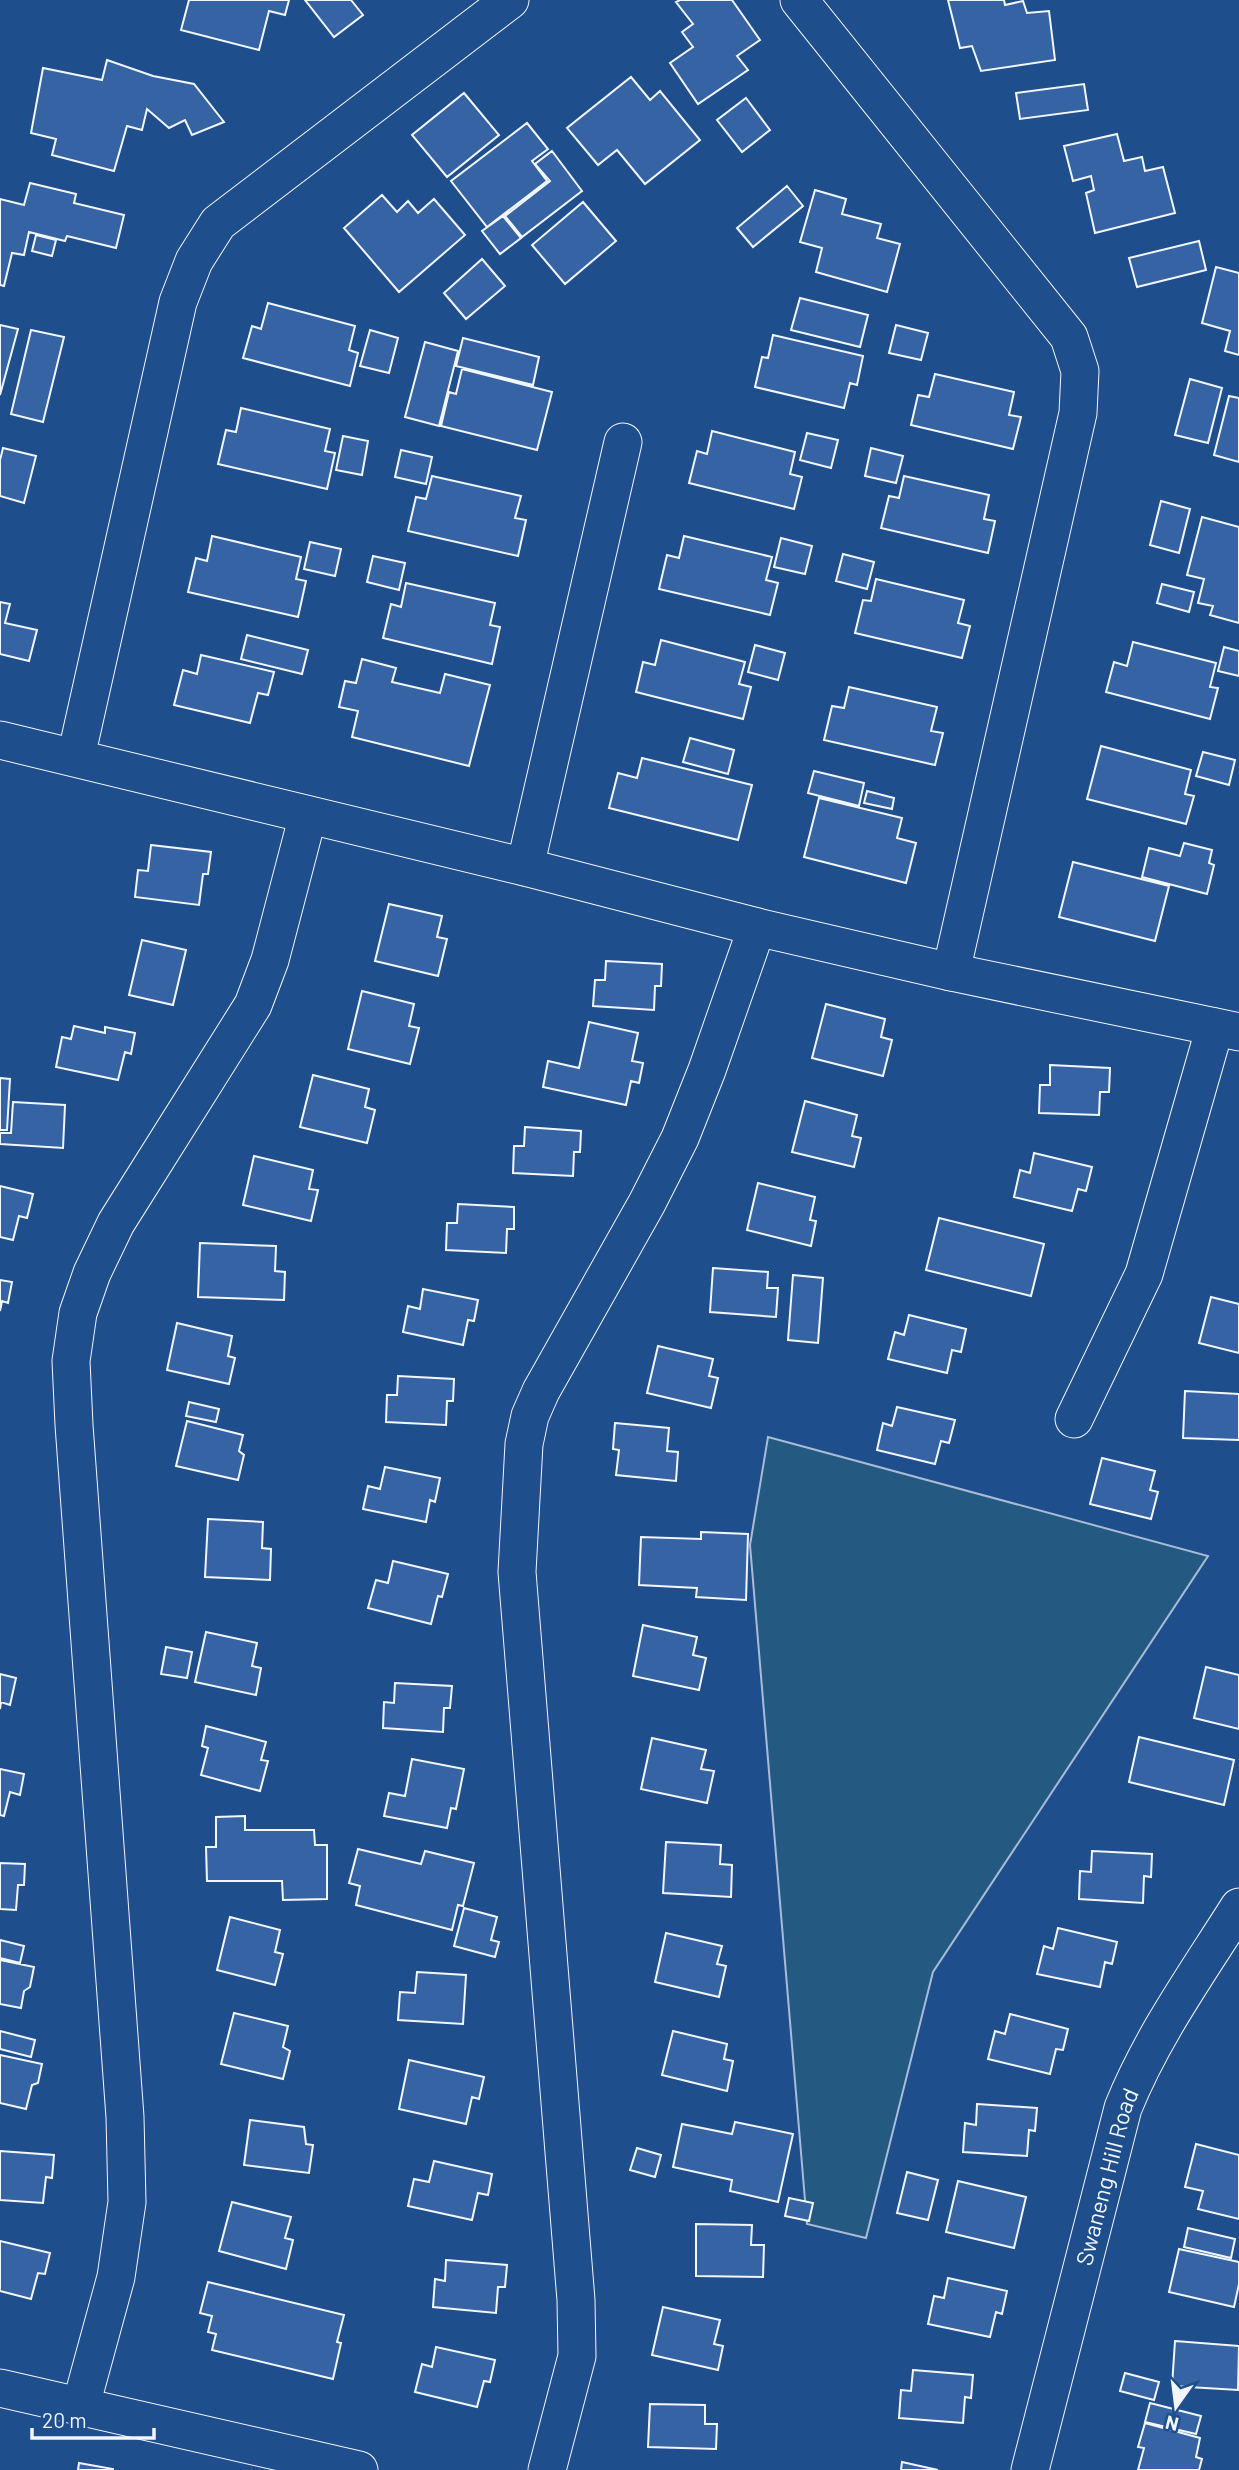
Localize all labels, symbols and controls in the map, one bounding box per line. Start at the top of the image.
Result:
street label: Swaneng Hill Road [1069,2084,1144,2268]
north arrow [1141,2372,1211,2442]
scale bar [32,2396,154,2440]
text: 20 m [42,2407,87,2432]
text: N [1163,2411,1181,2437]

